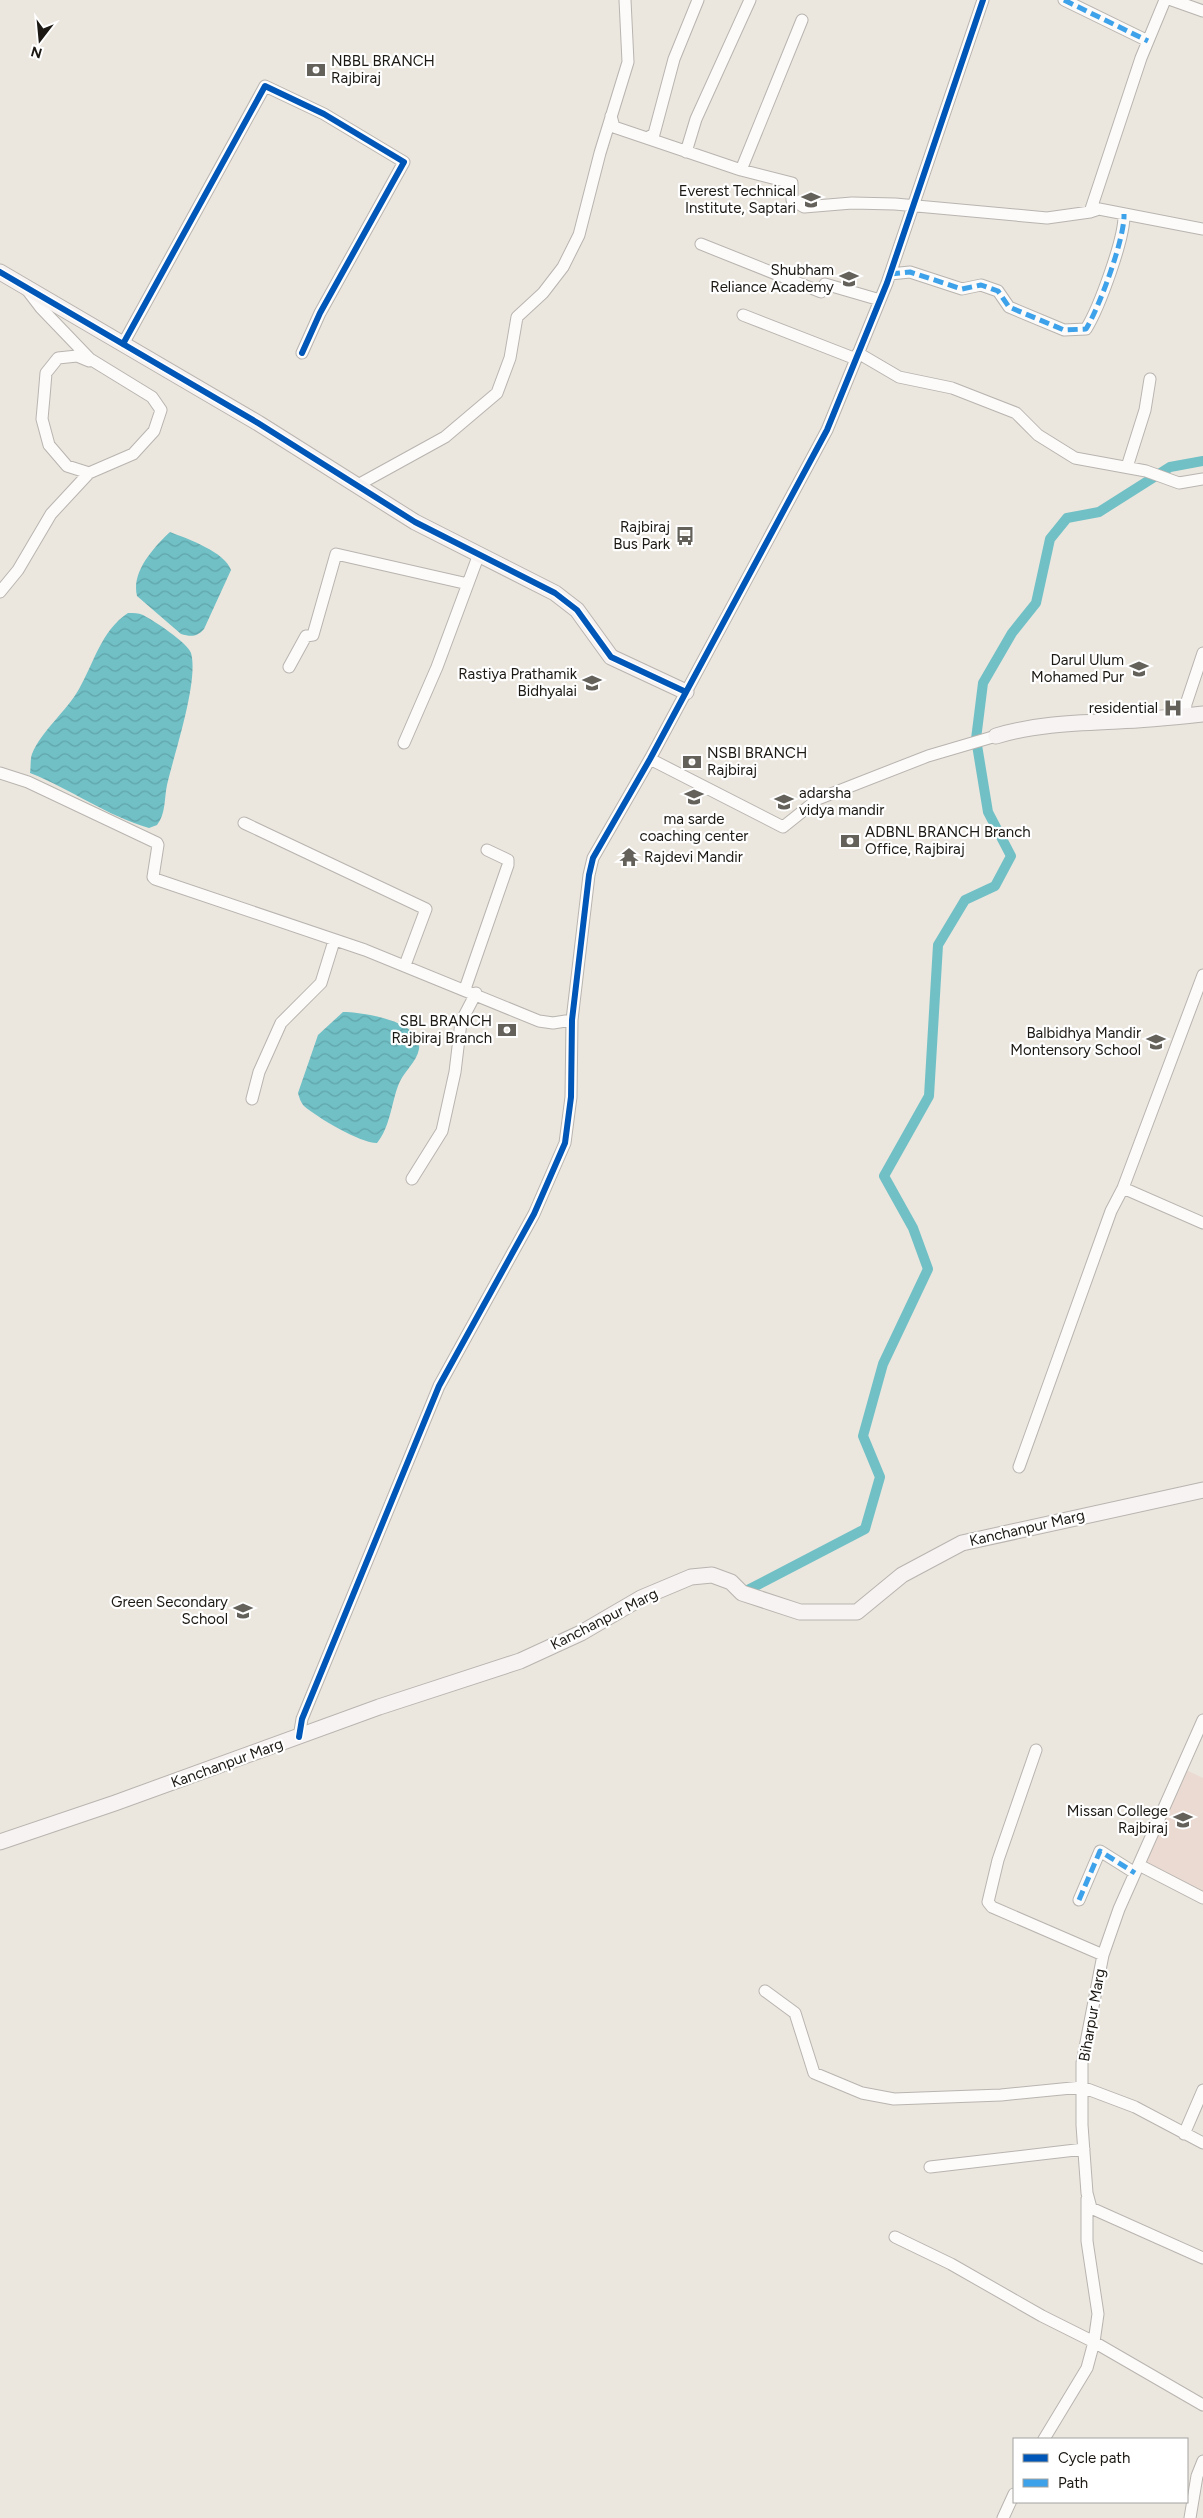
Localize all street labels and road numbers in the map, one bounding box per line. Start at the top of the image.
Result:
street label: Kanchanpur Marg [968,1506,1086,1550]
street label: Kanchanpur Marg [547,1584,661,1654]
street label: Kanchanpur Marg [169,1734,285,1792]
street label: Biharpur Marg [1075,1967,1109,2063]

